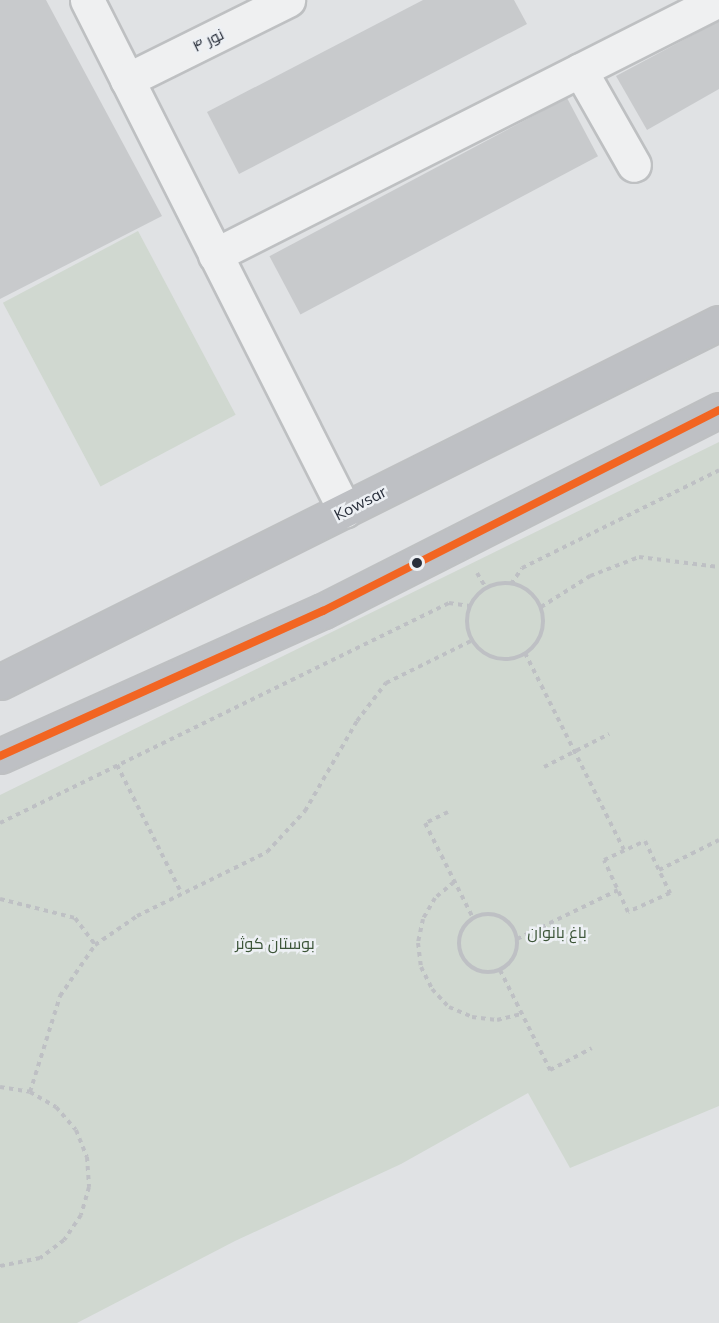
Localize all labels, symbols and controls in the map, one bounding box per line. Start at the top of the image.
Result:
street label: نور ۴ [189,24,227,56]
street label: Kowsar [331,482,389,524]
unlabelled marker [411,557,423,569]
park label: باغ بانوان [527,922,587,942]
park label: بوستان کوثر [235,933,315,953]

